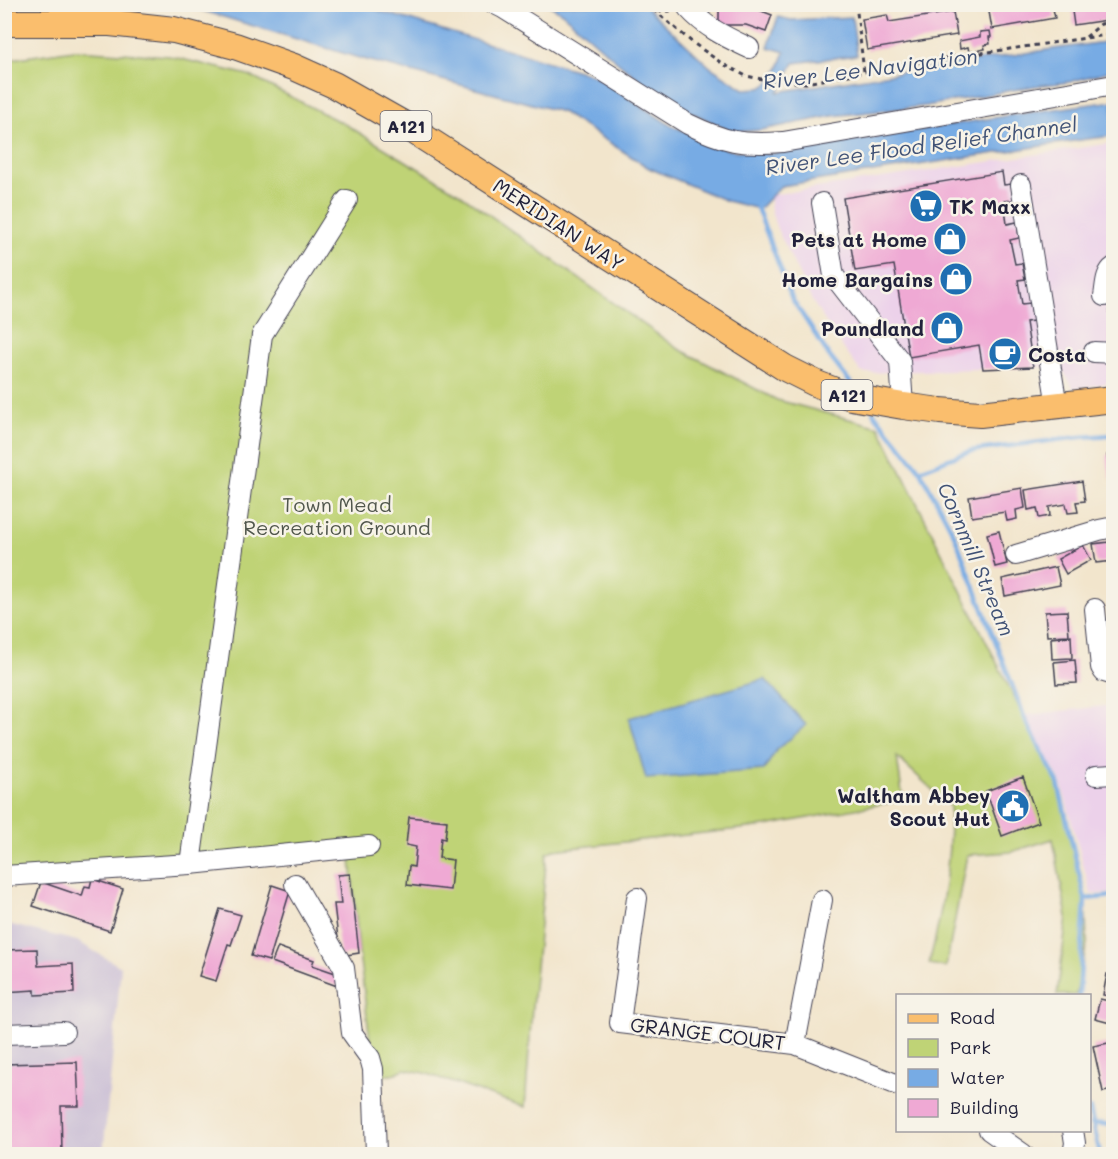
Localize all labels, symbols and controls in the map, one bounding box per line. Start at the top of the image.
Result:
water label: River Lee Navigation [761,41,979,95]
water label: River Lee Flood Relief Channel [763,110,1079,180]
road number: A121 [380,111,432,141]
street label: MERIDIAN WAY [489,172,629,276]
supermarket icon: TK Maxx [908,188,944,224]
place label: TK Maxx [949,193,1031,219]
shop icon: Pets at Home [932,221,968,257]
place label: Pets at Home [791,226,927,252]
shop icon: Home Bargains [938,261,974,297]
place label: Home Bargains [781,266,933,292]
shop icon: Poundland [929,310,965,346]
place label: Poundland [821,315,924,341]
cafe icon: Costa [987,336,1023,372]
place label: Costa [1028,341,1086,367]
road number: A121 [822,380,872,410]
water label: Cornmill Stream [932,478,1022,640]
park label: Town Mead Recreation Ground [243,491,431,540]
place label: Waltham Abbey Scout Hut [837,782,990,831]
public building icon: Waltham Abbey Scout Hut [995,788,1031,824]
legend [896,994,1091,1132]
text: Road [950,1005,995,1029]
street label: GRANGE COURT [629,1011,787,1055]
text: Park [950,1035,991,1059]
text: Water [950,1065,1005,1089]
text: Building [950,1095,1018,1119]

